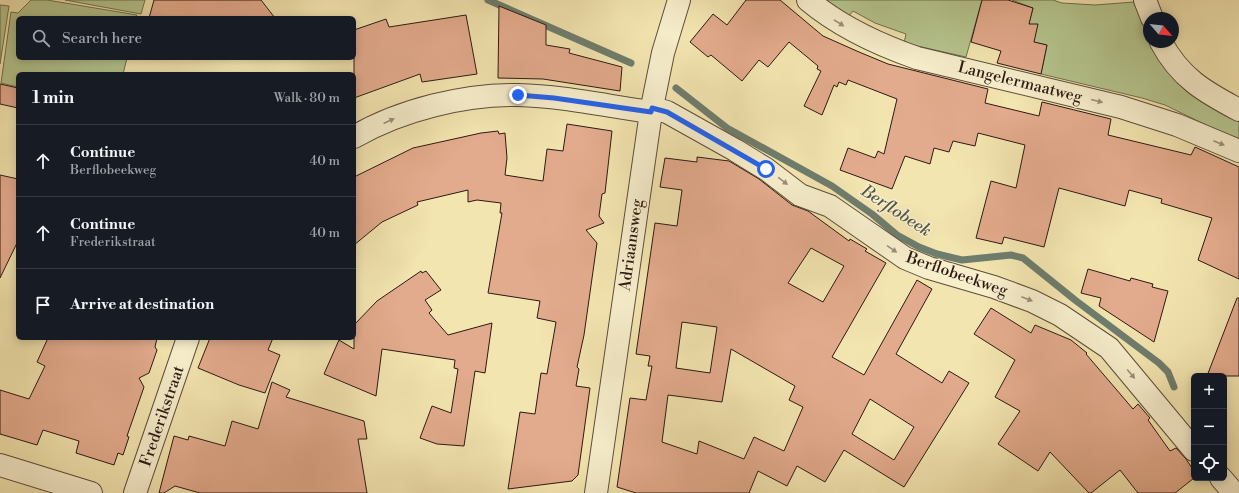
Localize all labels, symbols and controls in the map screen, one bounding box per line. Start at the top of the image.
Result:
north arrow [1143,12,1179,48]
search box [16,16,356,60]
one-way arrow [834,19,845,27]
icon: search [30,27,52,49]
text: Search here [62,29,142,48]
street label: Langelermaatweg [956,57,1085,107]
route end [509,86,527,104]
text: 1 min [32,87,74,109]
text: Walk · 80 m [274,90,340,106]
one-way arrow [1091,98,1103,104]
one-way arrow [384,117,396,123]
one-way arrow [1214,140,1225,146]
text: Continue [70,143,135,162]
icon: ahead [32,150,54,172]
text: 40 m [310,153,340,169]
route start [757,160,775,178]
text: Berflobeekweg [70,162,156,178]
one-way arrow [777,177,788,186]
water label: Berflobeek [856,180,935,242]
street label: Adriaansweg [615,197,647,293]
text: Continue [70,215,135,234]
icon: ahead [32,222,54,244]
text: 40 m [310,225,340,241]
text: Frederikstraat [70,234,156,250]
one-way arrow [887,245,898,253]
street label: Berflobeekweg [903,247,1011,301]
icon: arrive [32,294,54,316]
text: Arrive at destination [70,295,214,314]
one-way arrow [1021,297,1033,303]
street label: Frederikstraat [135,363,189,469]
one-way arrow [1127,369,1136,379]
map controls [1191,373,1227,481]
button: + [1191,373,1227,409]
button: − [1191,409,1227,445]
button: locate [1191,445,1227,481]

